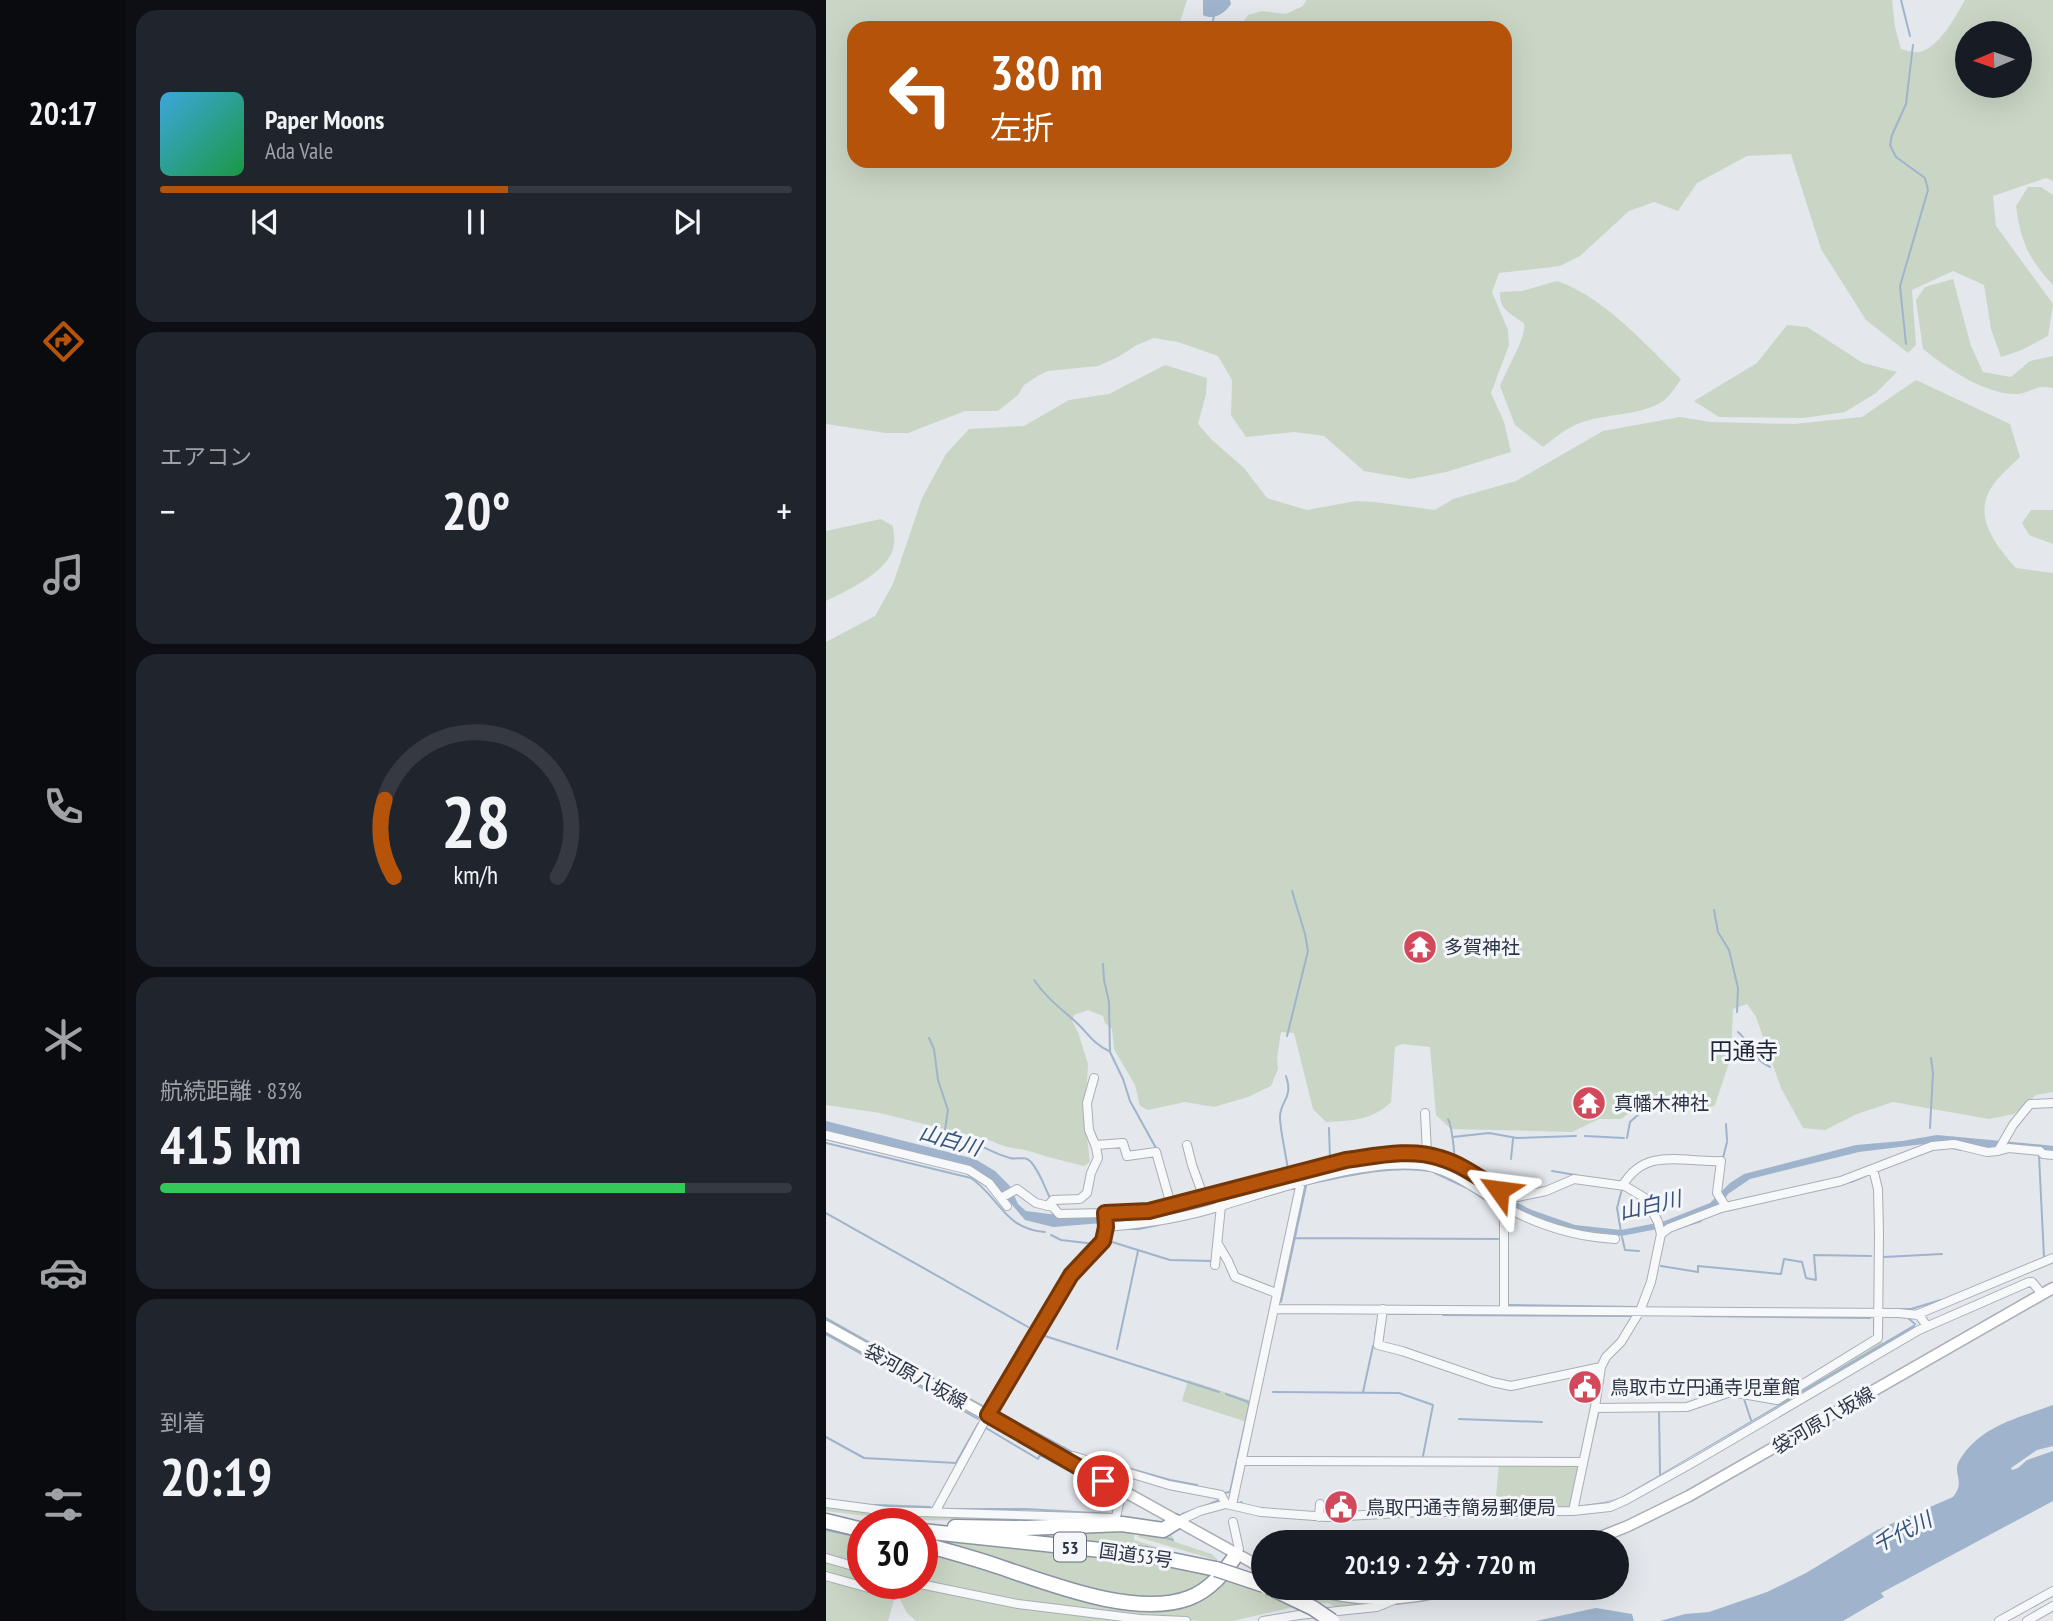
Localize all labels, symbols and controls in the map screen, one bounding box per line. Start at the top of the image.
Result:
north arrow [1955,21,2032,98]
map controls [1955,21,2032,98]
text: 380 m [990,40,1103,104]
icon: left [875,49,966,140]
text: 20:17 [28,92,98,134]
text: Paper Moons [265,103,384,136]
text: 左折 [990,106,1054,148]
text: Ada Vale [265,136,333,165]
icon: previous [246,203,284,241]
icon: pause [457,203,495,241]
icon: next [668,203,706,241]
icon: directions [39,317,88,366]
text: エアコン [160,442,252,471]
text: 20° [442,477,510,544]
text: − [160,486,176,535]
text: + [776,486,792,535]
icon: music [39,550,88,599]
text: 28 [441,773,511,867]
icon: phone [39,782,88,831]
text: km/h [454,858,498,890]
temple icon: 多賀神社 [1401,928,1439,966]
place label: 多賀神社 [1444,935,1520,959]
icon: climate [39,1015,88,1064]
district label: 円通寺 [1710,1036,1779,1065]
text: 航続距離 · 83% [160,1076,302,1105]
temple icon: 真幡木神社 [1570,1084,1608,1122]
place label: 真幡木神社 [1614,1091,1709,1115]
text: 415 km [160,1111,301,1178]
water label: 山白川 [916,1118,986,1162]
position arrow [1462,1153,1536,1227]
water label: 山白川 [1616,1184,1686,1225]
icon: car [39,1248,88,1297]
street label: 袋河原八坂線 [860,1338,972,1414]
public building icon: 鳥取市立円通寺児童館 [1566,1368,1604,1406]
place label: 鳥取市立円通寺児童館 [1610,1375,1800,1399]
street label: 袋河原八坂線 [1768,1381,1878,1459]
text: 到着 [160,1408,206,1437]
text: 20:19 [160,1443,272,1510]
pin [1073,1451,1133,1511]
icon: arrive [1084,1462,1122,1500]
icon: filters [39,1480,88,1529]
public building icon: 鳥取円通寺簡易郵便局 [1322,1488,1360,1526]
place label: 鳥取円通寺簡易郵便局 [1366,1495,1556,1519]
water label: 千代川 [1868,1505,1938,1558]
speed limit sign: 30 [847,1508,938,1599]
road number: 53 [1054,1532,1086,1562]
street label: 国道53号 [1098,1538,1174,1572]
text: 20:19 · 2 分 · 720 m [1344,1548,1536,1581]

